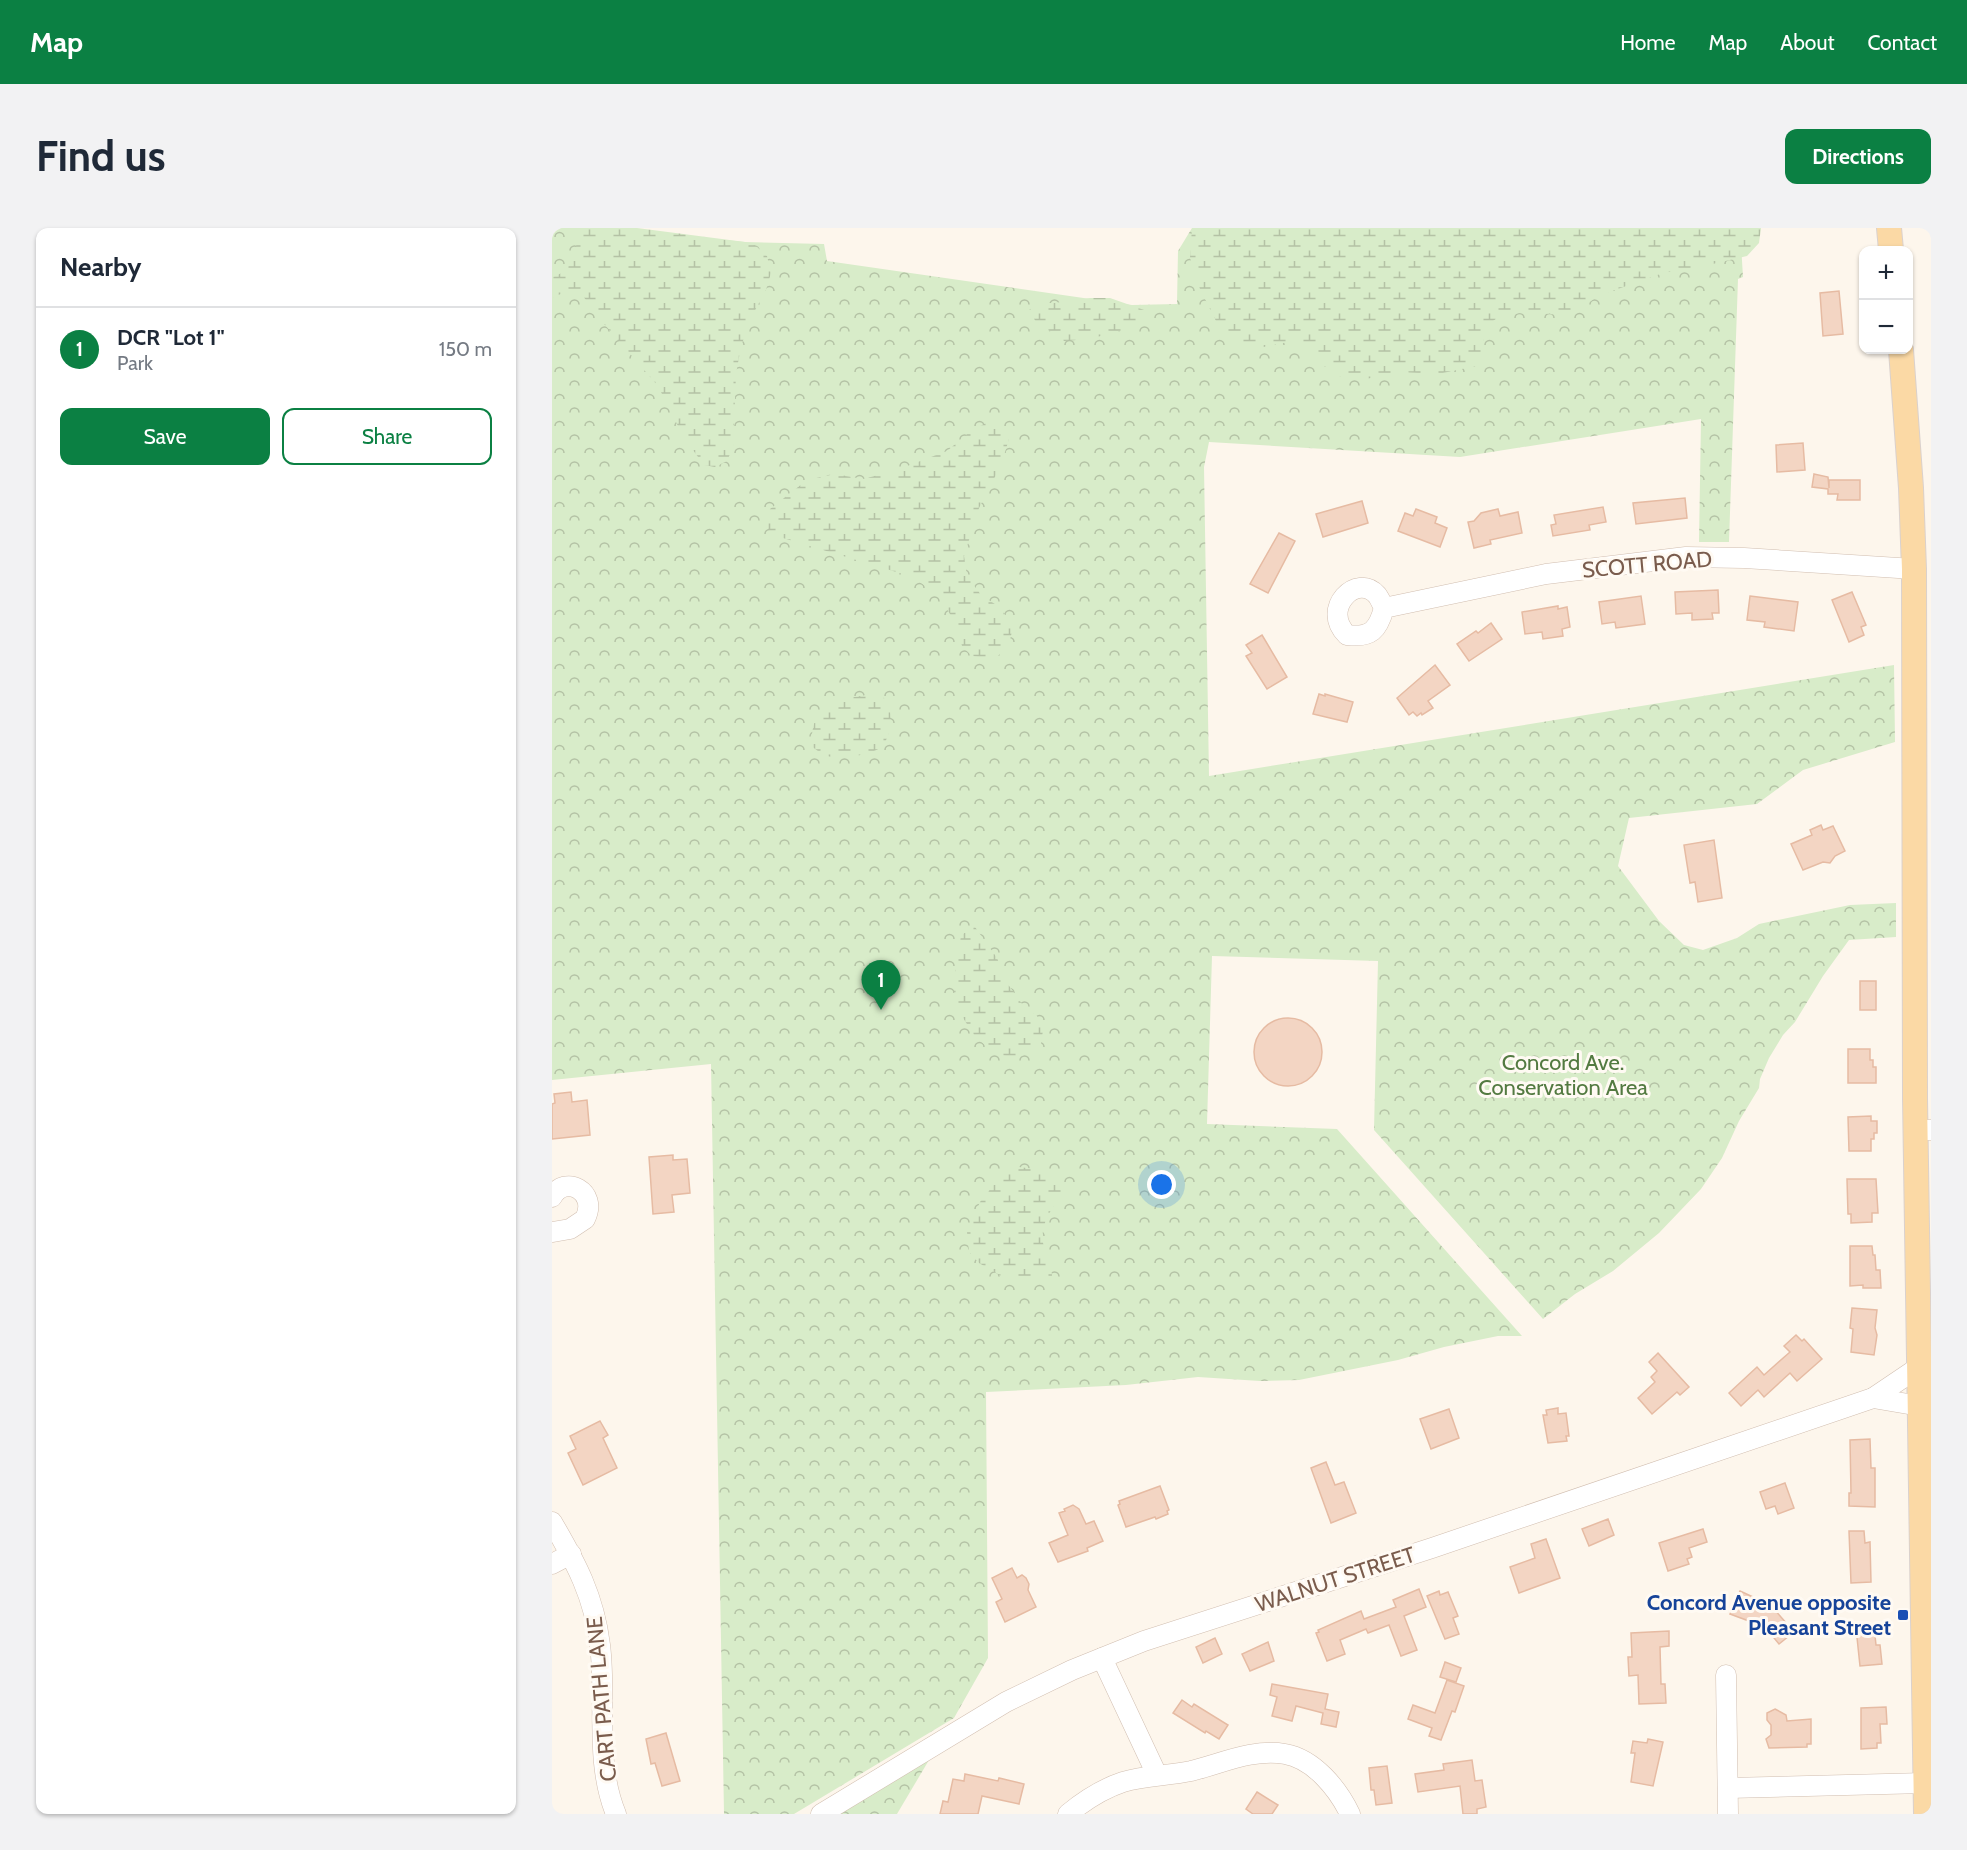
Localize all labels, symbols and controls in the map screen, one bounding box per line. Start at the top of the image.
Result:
text: Map [30,25,83,59]
text: Home [1620,30,1676,55]
text: Map [1709,30,1747,55]
text: About [1780,30,1834,55]
text: Contact [1867,30,1937,55]
button: Directions [1785,129,1931,184]
text: Find us [36,130,165,182]
map controls [1859,246,1913,354]
button: + [1859,246,1913,300]
text: Nearby [60,251,141,283]
button: − [1859,300,1913,354]
text: DCR "Lot 1" [117,324,224,351]
text: 1 [76,337,83,361]
text: 150 m [439,337,492,361]
text: Park [117,351,153,375]
button: Save [60,408,270,465]
button: Share [282,408,492,465]
street label: SCOTT ROAD [1581,545,1713,584]
pin: 1 [862,960,900,1010]
park label: Concord Ave. Conservation Area [1478,1049,1648,1101]
your location [1147,1170,1176,1199]
street label: WALNUT STREET [1252,1541,1419,1618]
place label: Concord Avenue opposite Pleasant Street [1647,1589,1891,1641]
marker: Concord Avenue opposite Pleasant Street [1896,1608,1910,1622]
street label: CART PATH LANE [581,1615,622,1782]

